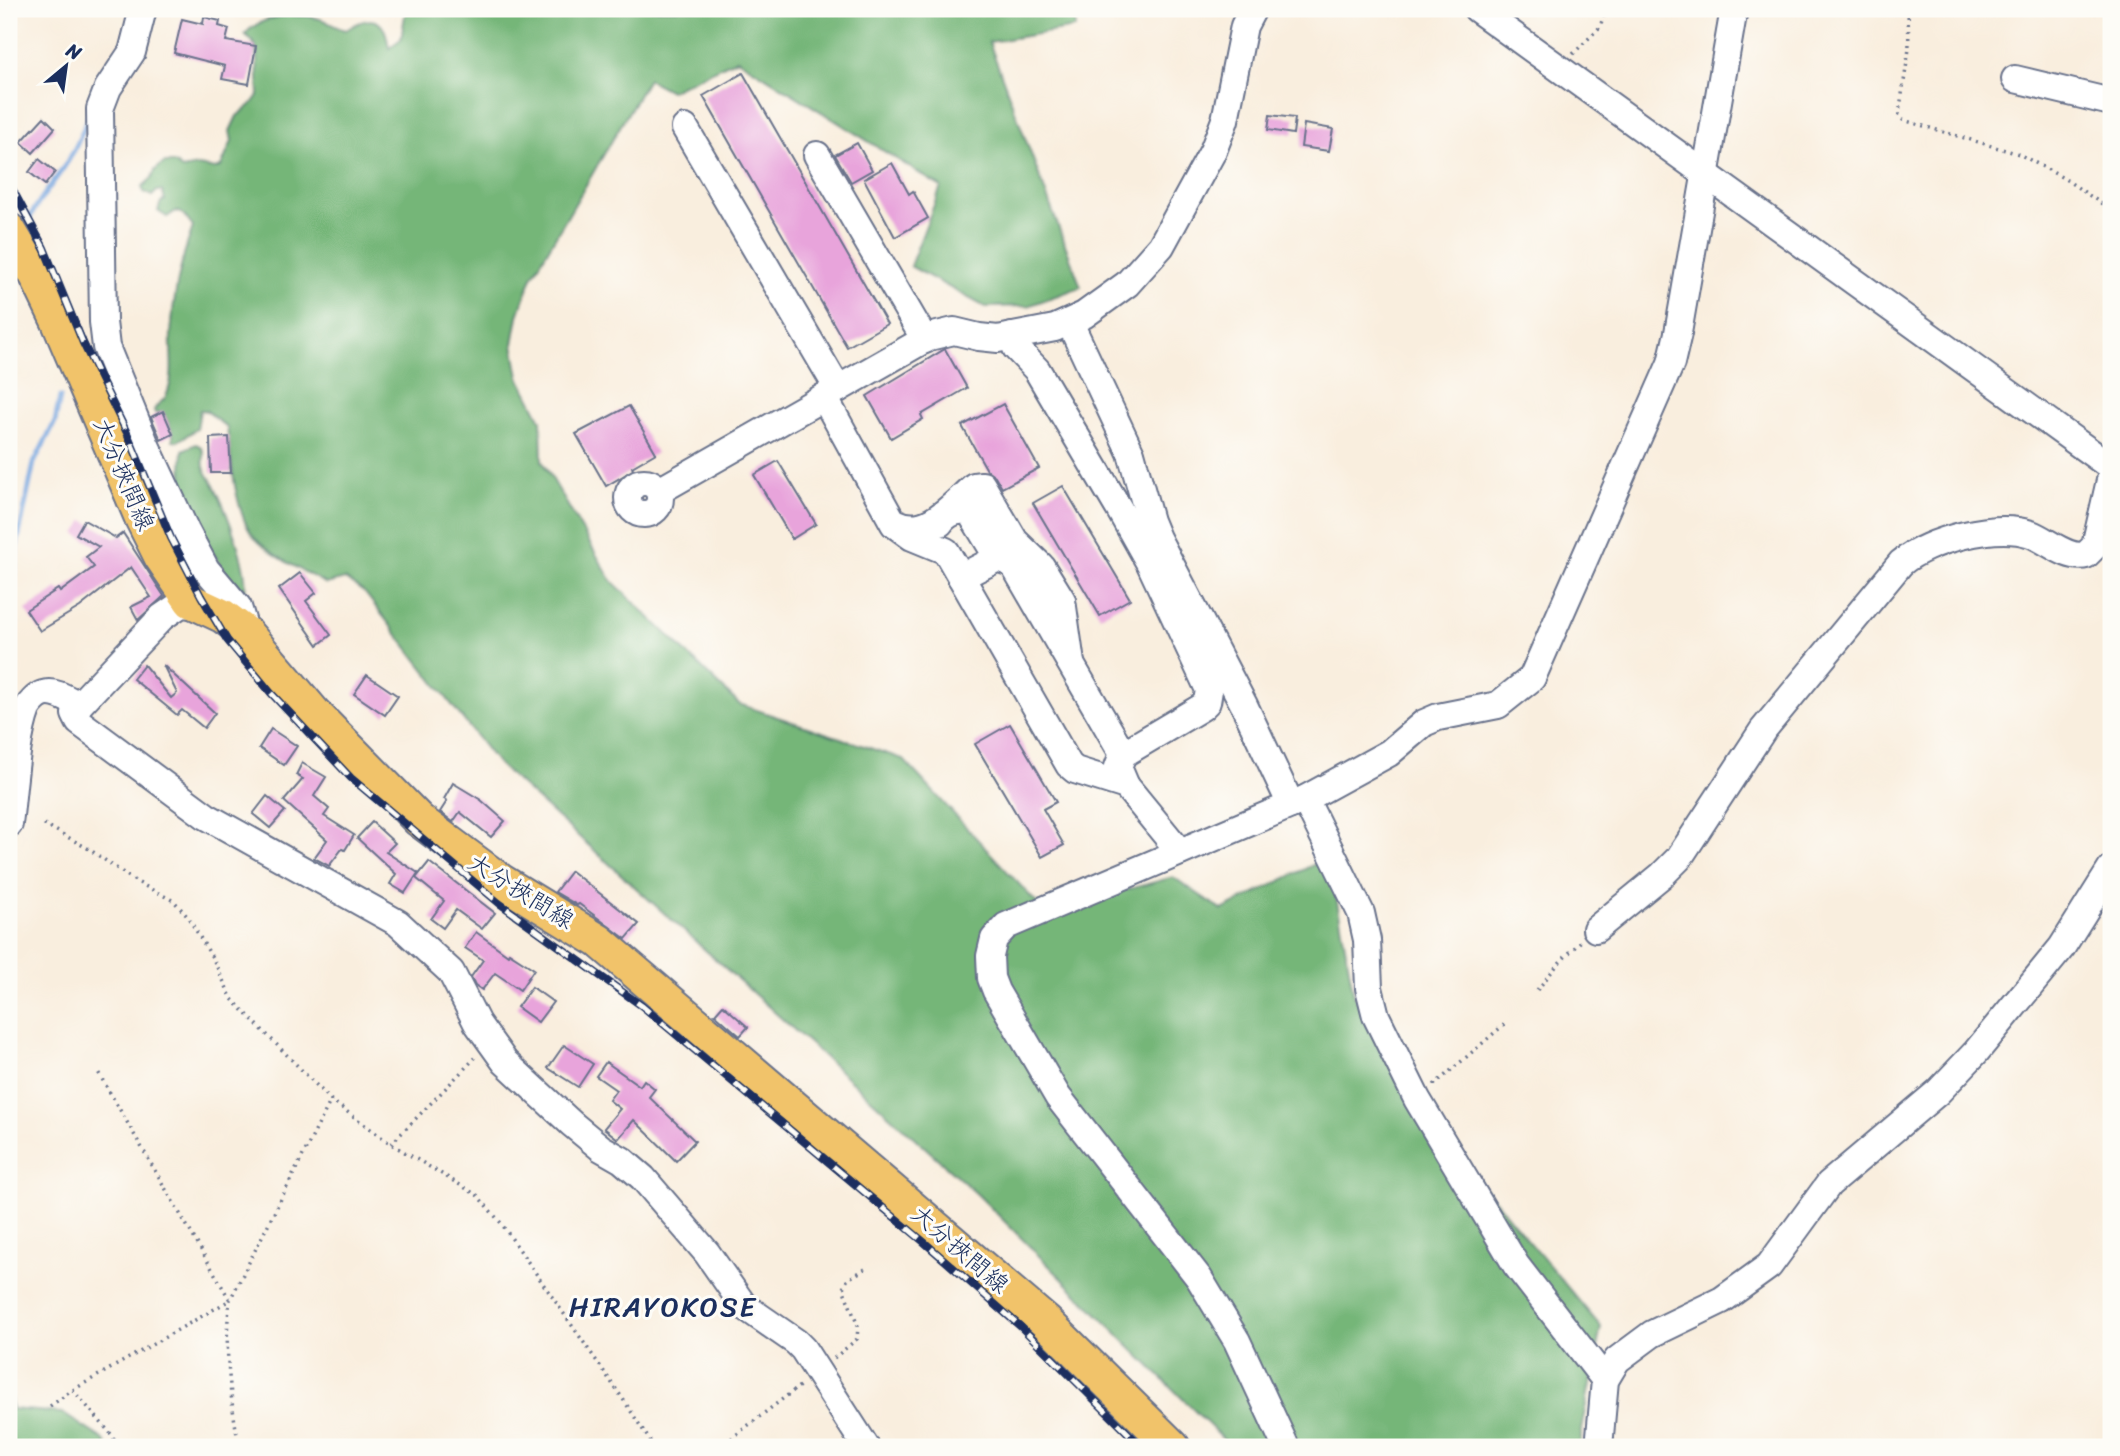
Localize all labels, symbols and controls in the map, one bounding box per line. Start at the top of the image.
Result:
north arrow [32,32,102,102]
text: N [59,33,88,70]
street label: 大分挾間線 [81,411,167,537]
street label: 大分挾間線 [459,841,583,941]
street label: 大分挾間線 [901,1194,1019,1304]
district label: HIRAYOKOSE [569,1282,757,1331]

